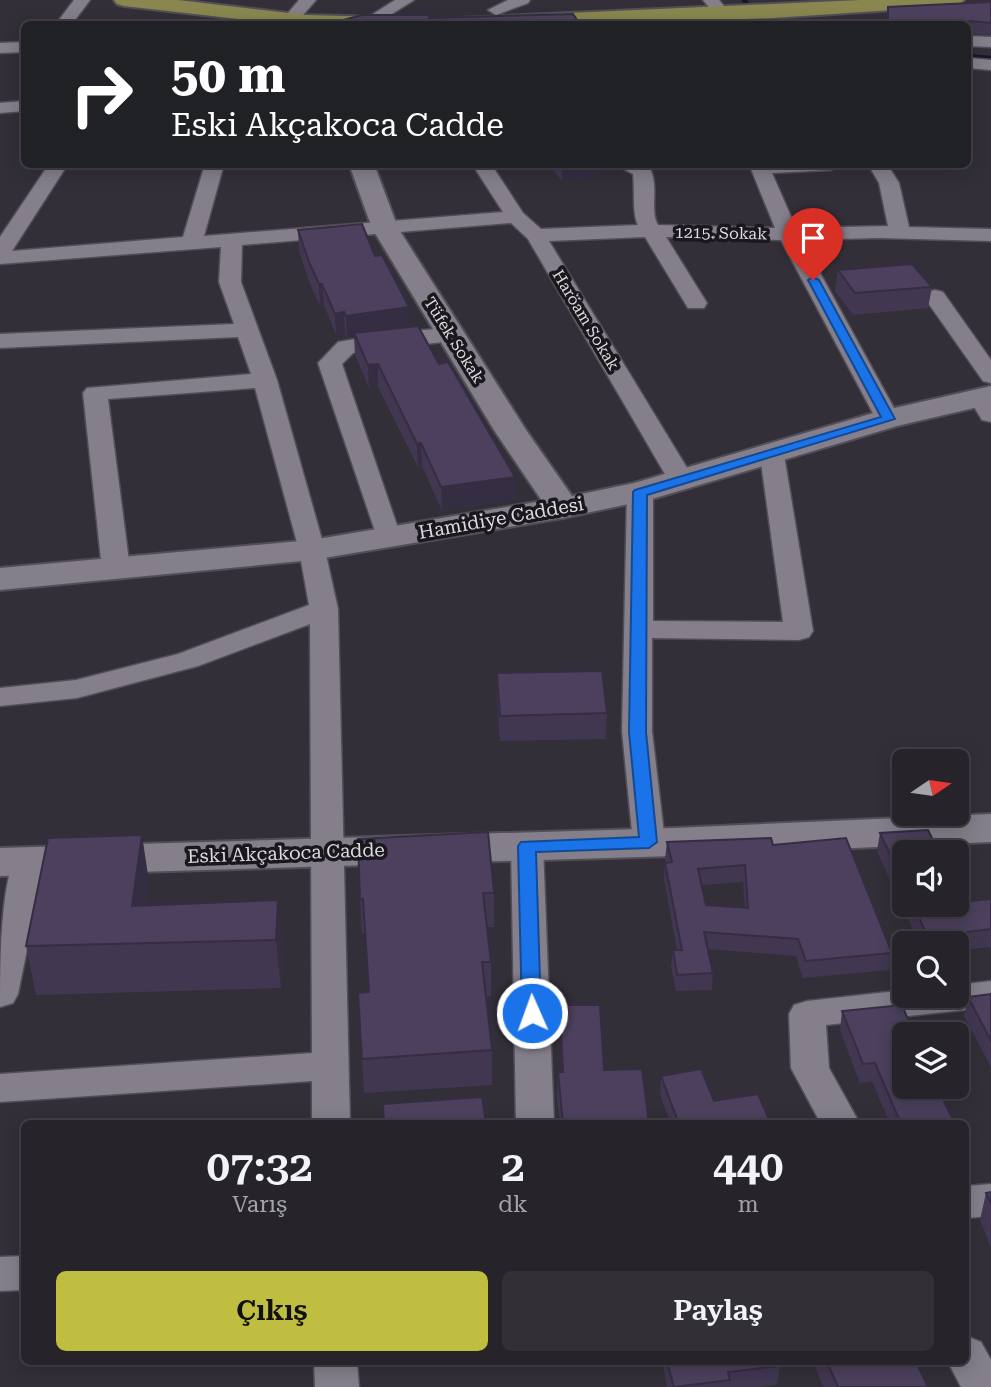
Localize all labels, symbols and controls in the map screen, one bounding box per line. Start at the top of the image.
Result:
text: 50 m [171,47,286,104]
icon: right [56,49,147,140]
text: Eski Akçakoca Cadde [171,106,504,144]
pin [783,208,843,280]
icon: arrive [794,219,832,257]
street label: 1215. Sokak [675,223,767,243]
street label: Haröam Sokak [549,266,623,374]
street label: Tüfek Sokak [420,293,488,387]
street label: Hamidiye Caddesi [417,492,585,544]
north arrow [892,749,970,826]
map controls [892,749,969,1099]
street label: Eski Akçakoca Cadde [187,838,385,868]
button: sound [892,840,969,917]
button: search [892,931,969,1008]
position arrow [495,976,569,1050]
button: layers [892,1022,969,1099]
text: 07:32 [206,1142,313,1191]
text: 2 [501,1142,525,1191]
text: 440 [713,1142,784,1191]
text: Varış [232,1191,287,1218]
text: dk [498,1191,528,1218]
text: m [738,1191,759,1218]
button: Çıkış [56,1271,488,1351]
button: Paylaş [502,1271,934,1351]

